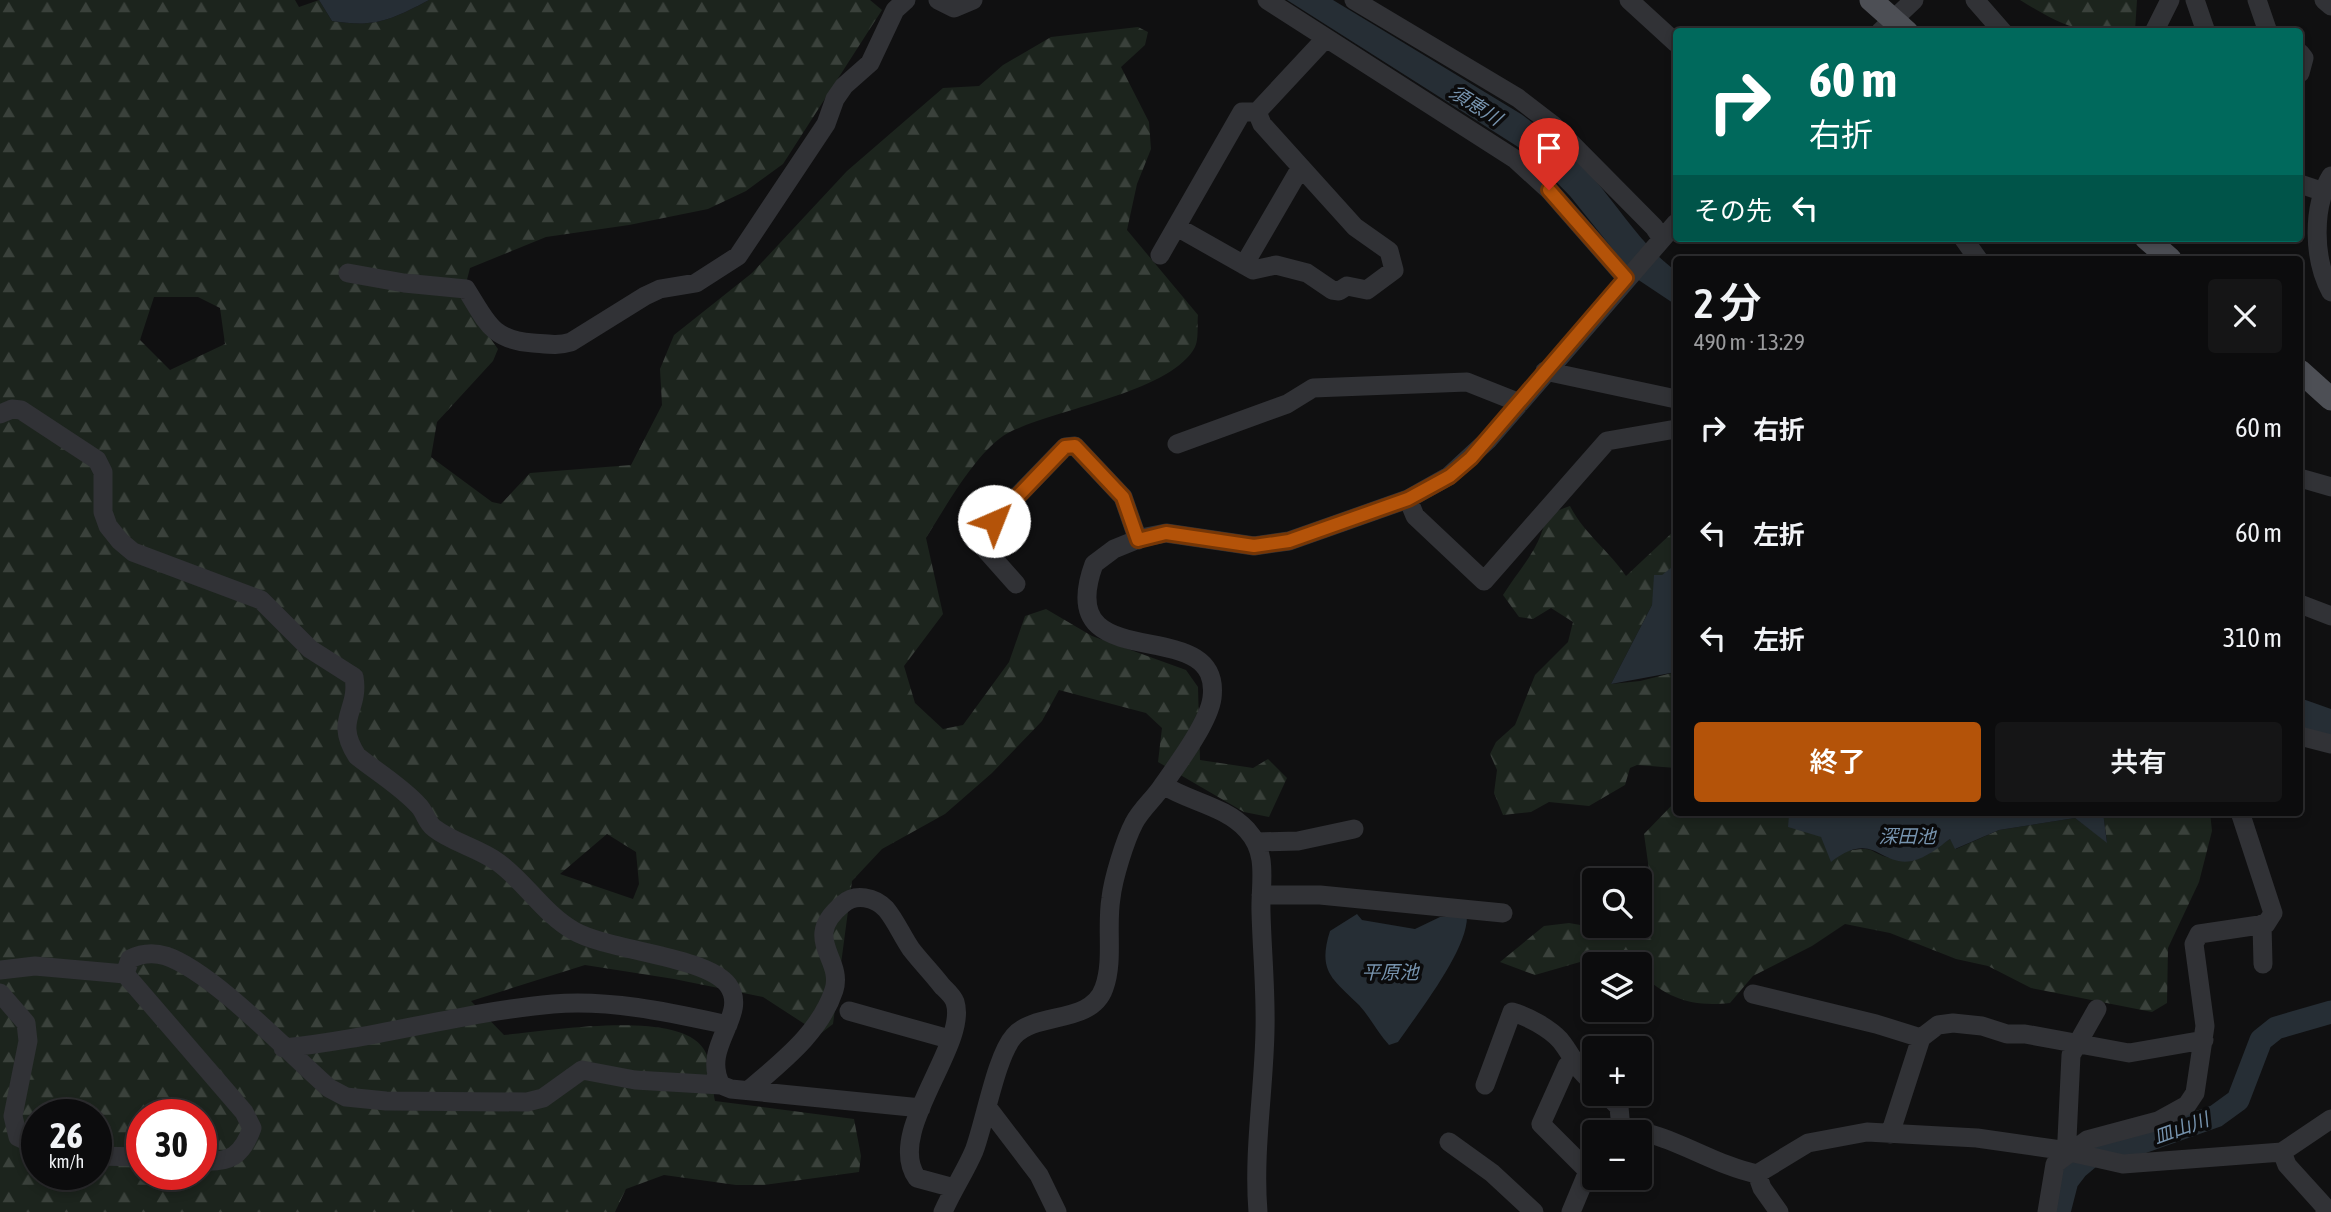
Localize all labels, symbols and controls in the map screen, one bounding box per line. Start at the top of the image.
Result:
text: 60 m [1809,51,1897,107]
icon: right [1694,56,1785,147]
water label: 須恵川 [1446,81,1508,130]
text: 右折 [1809,116,1873,153]
pin [1519,118,1579,190]
icon: arrive [1530,129,1568,167]
icon: left [1786,189,1824,227]
text: その先 [1694,196,1772,226]
text: 2 分 [1694,279,1762,327]
button: close [2208,279,2282,353]
text: 490 m · 13:29 [1694,329,1805,355]
icon: right [1694,409,1732,447]
text: 60 m [2235,413,2282,443]
text: 右折 [1753,415,1805,445]
position arrow [957,484,1031,558]
icon: left [1694,514,1732,552]
text: 60 m [2235,518,2282,548]
text: 左折 [1753,520,1805,550]
icon: left [1694,619,1732,657]
text: 310 m [2223,623,2282,653]
text: 左折 [1753,625,1805,655]
button: 終了 [1694,722,1981,802]
button: 共有 [1995,722,2282,802]
water label: 深田池 [1878,825,1937,847]
map controls [1582,868,1652,1190]
button: search [1582,868,1652,938]
button: layers [1582,952,1652,1022]
water label: 平原池 [1361,961,1420,983]
button: + [1582,1036,1652,1106]
speed limit sign: 30 [126,1099,217,1190]
water label: 皿山川 [2150,1107,2213,1148]
text: 26 [50,1115,83,1155]
button: − [1582,1120,1652,1190]
text: km/h [49,1151,84,1172]

